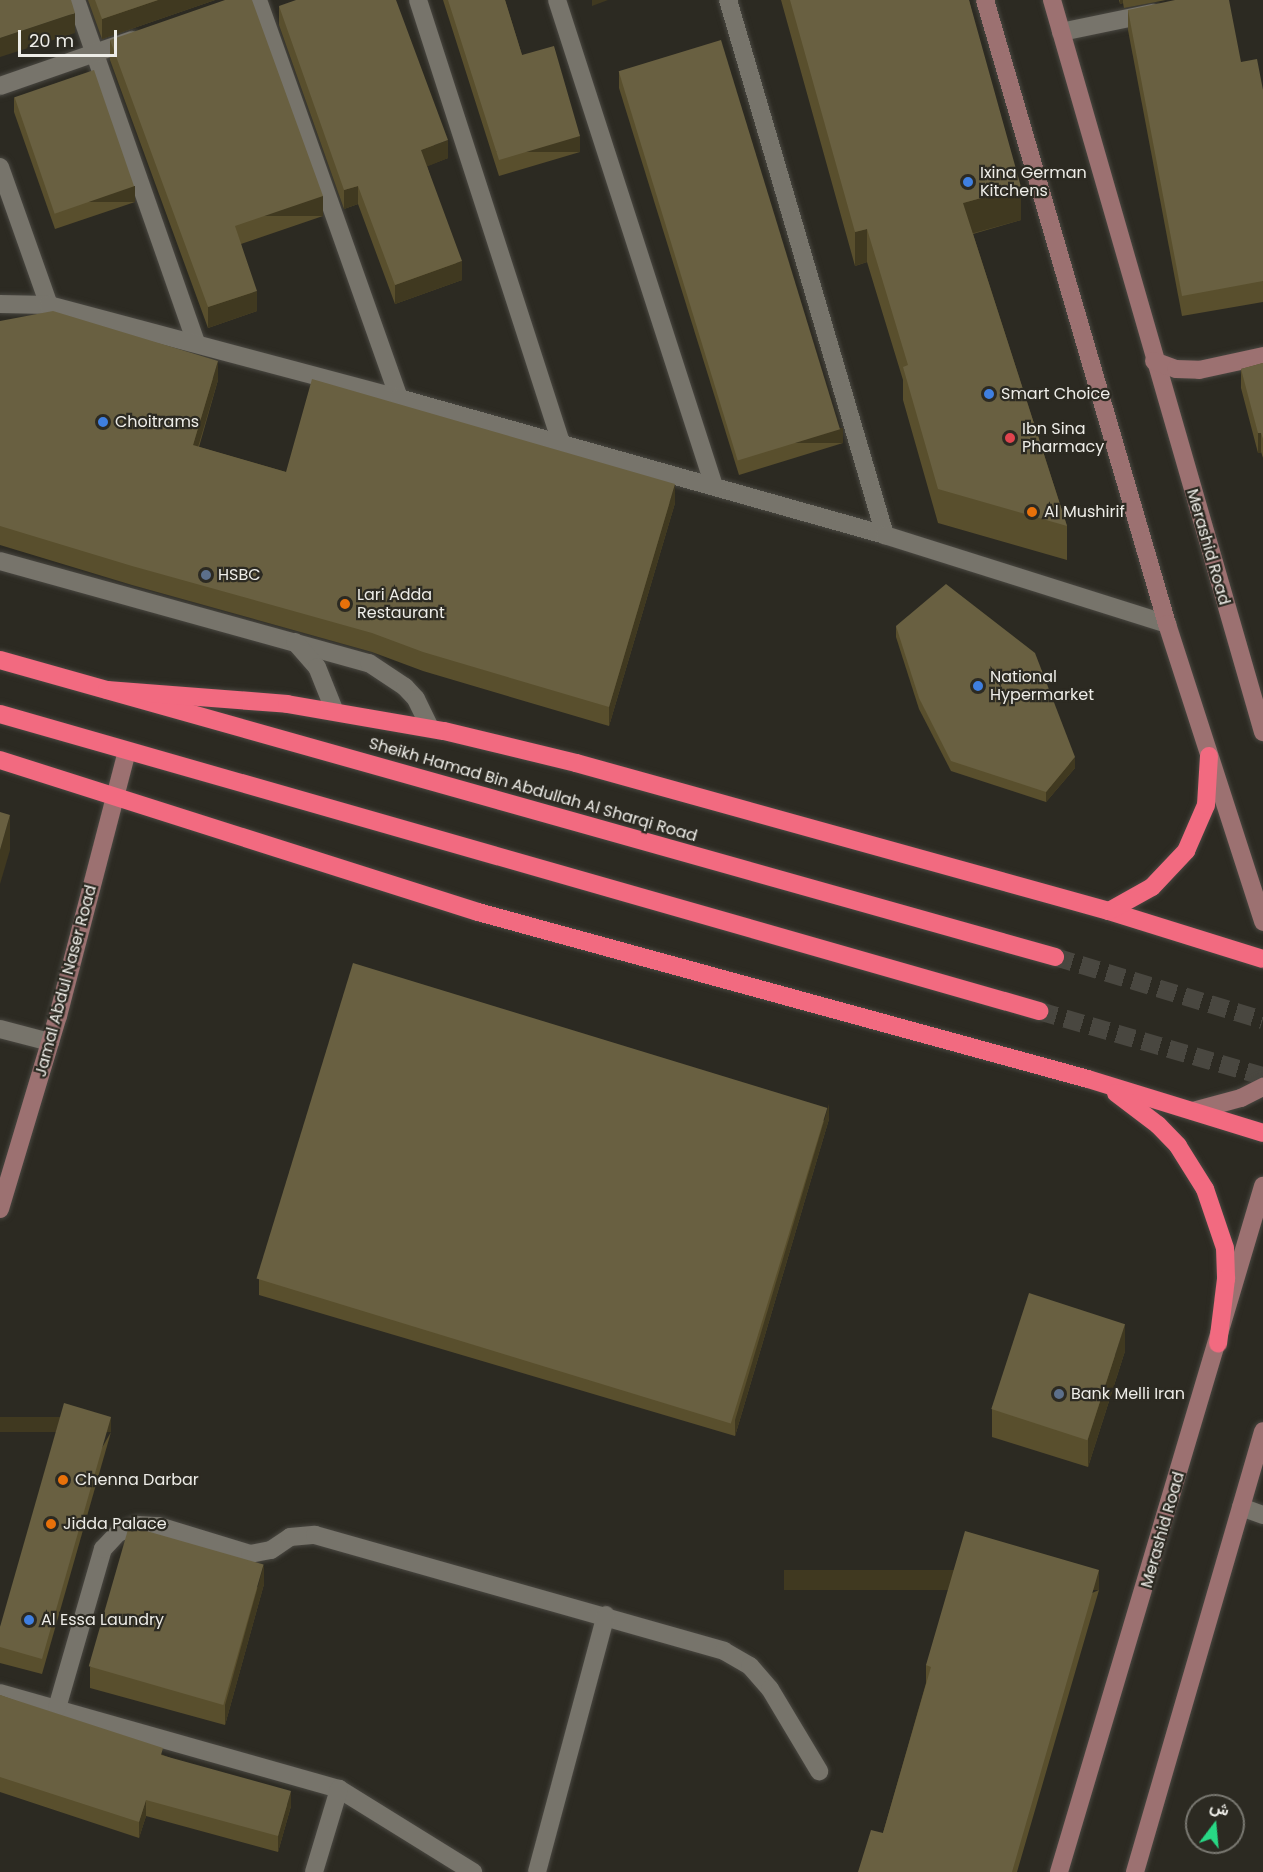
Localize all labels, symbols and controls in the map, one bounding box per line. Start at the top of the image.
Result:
scale bar [21,18,120,56]
text: 20 m [29,28,74,53]
place label: Ixina German Kitchens [980,163,1087,201]
marker: Ixina German Kitchens [961,175,975,189]
place label: Smart Choice [1001,384,1110,404]
marker: Smart Choice [982,387,996,401]
place label: Choitrams [115,412,199,432]
marker: Choitrams [96,415,110,429]
place label: Ibn Sina Pharmacy [1022,419,1104,457]
marker: Ibn Sina Pharmacy [1003,431,1017,445]
street label: Merashid Road [1182,487,1234,607]
place label: Al Mushirif [1044,502,1125,522]
marker: Al Mushirif [1025,505,1039,519]
place label: HSBC [218,565,261,585]
marker: HSBC [199,568,213,582]
place label: Lari Adda Restaurant [357,585,445,623]
marker: Lari Adda Restaurant [338,597,352,611]
place label: National Hypermarket [990,667,1094,705]
marker: National Hypermarket [971,679,985,693]
street label: Sheikh Hamad Bin Abdullah Al Sharqi Road [367,734,699,846]
street label: Jamal Abdul Naser Road [31,883,101,1079]
place label: Bank Melli Iran [1071,1384,1185,1404]
marker: Bank Melli Iran [1052,1387,1066,1401]
place label: Chenna Darbar [75,1470,199,1490]
street label: Merashid Road [1137,1470,1189,1590]
marker: Chenna Darbar [56,1473,70,1487]
place label: Jidda Palace [63,1514,167,1534]
marker: Jidda Palace [44,1517,58,1531]
place label: Al Essa Laundry [41,1610,164,1630]
marker: Al Essa Laundry [22,1613,36,1627]
north arrow [1185,1794,1245,1854]
text: ش [1207,1794,1232,1822]

